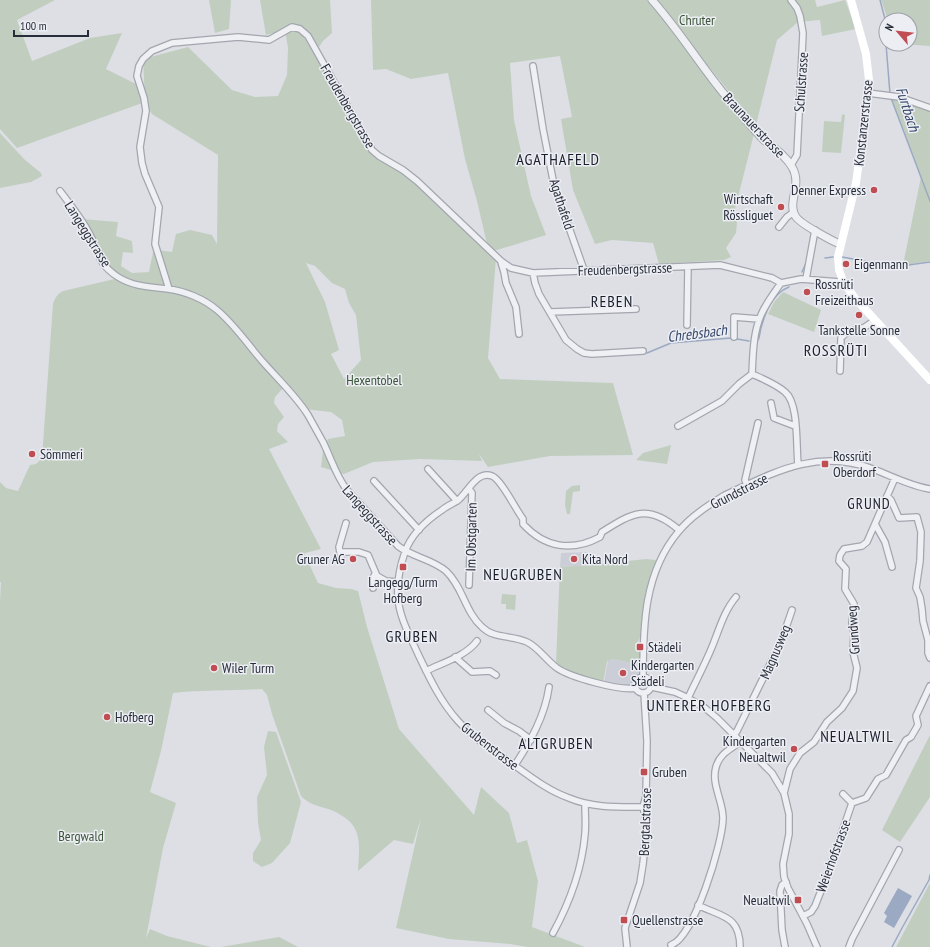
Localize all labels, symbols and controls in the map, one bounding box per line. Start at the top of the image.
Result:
park label: Chruter [679,11,715,29]
scale bar [14,12,88,38]
north arrow [878,12,918,52]
text: 100 m [20,18,47,33]
text: N [882,21,897,33]
street label: Schulstrasse [790,51,812,112]
street label: Freudenbergstrasse [317,61,380,152]
street label: Konstanzerstrasse [850,79,877,167]
water label: Furtbach [892,84,925,135]
street label: Braunauerstrasse [719,89,789,162]
district label: AGATHAFELD [516,149,600,169]
street label: Agathafeld [545,176,579,232]
place label: Denner Express [791,181,866,199]
marker: Denner Express [869,185,879,195]
place label: Wirtschaft Rössliguet [723,190,773,224]
street label: Langeggstrasse [61,198,115,271]
marker: Wirtschaft Rössliguet [776,202,786,212]
place label: Eigenmann [854,255,908,273]
street label: Freudenbergstrasse [577,258,673,280]
marker: Eigenmann [841,259,851,269]
place label: Rossrüti Freizeithaus [815,275,874,309]
marker: Rossrüti Freizeithaus [802,287,812,297]
district label: REBEN [591,291,633,311]
marker: Tankstelle Sonne [854,310,864,320]
water label: Chrebsbach [666,320,729,346]
place label: Tankstelle Sonne [818,321,900,339]
district label: ROSSRÜTI [804,340,868,360]
park label: Hexentobel [346,371,402,389]
place label: Sömmeri [40,445,83,463]
place label: Rossrüti Oberdorf [833,447,876,481]
marker: Sömmeri [27,449,37,459]
marker: Rossrüti Oberdorf [820,459,830,469]
street label: Grundstrasse [707,469,771,513]
street label: Langeggstrasse [338,481,402,549]
district label: GRUND [847,494,891,513]
street label: Im Obstgarten [461,502,481,572]
place label: Gruner AG [297,550,345,568]
place label: Kita Nord [582,550,628,568]
marker: Gruner AG [348,554,358,564]
marker: Kita Nord [569,554,579,564]
marker: Langegg/Turm Hofberg [398,562,408,572]
district label: NEUGRUBEN [483,564,563,584]
place label: Langegg/Turm Hofberg [368,573,438,607]
street label: Grundweg [842,605,864,655]
street label: Magnusweg [756,622,794,682]
district label: GRUBEN [386,626,438,646]
place label: Städeli [648,638,682,656]
marker: Städeli [635,642,645,652]
place label: Kindergarten Städeli [631,656,694,690]
place label: Wiler Turm [222,659,274,677]
marker: Wiler Turm [209,663,219,673]
marker: Kindergarten Städeli [618,668,628,678]
district label: UNTERER HOFBERG [646,695,772,715]
place label: Hofberg [115,708,154,726]
marker: Hofberg [102,712,112,722]
street label: Grubenstrasse [458,718,523,774]
district label: NEUALTWIL [820,726,894,746]
place label: Kindergarten Neualtwil [723,732,787,766]
district label: ALTGRUBEN [518,733,594,753]
marker: Kindergarten Neualtwil [789,744,799,754]
place label: Gruben [652,763,687,781]
marker: Gruben [639,767,649,777]
street label: Bergtalstrasse [635,787,655,856]
street label: Weierhofstrasse [811,817,855,895]
park label: Bergwald [58,827,104,845]
place label: Neualtwil [743,891,791,909]
marker: Neualtwil [793,895,803,905]
place label: Quellenstrasse [632,911,703,929]
marker: Quellenstrasse [619,915,629,925]

